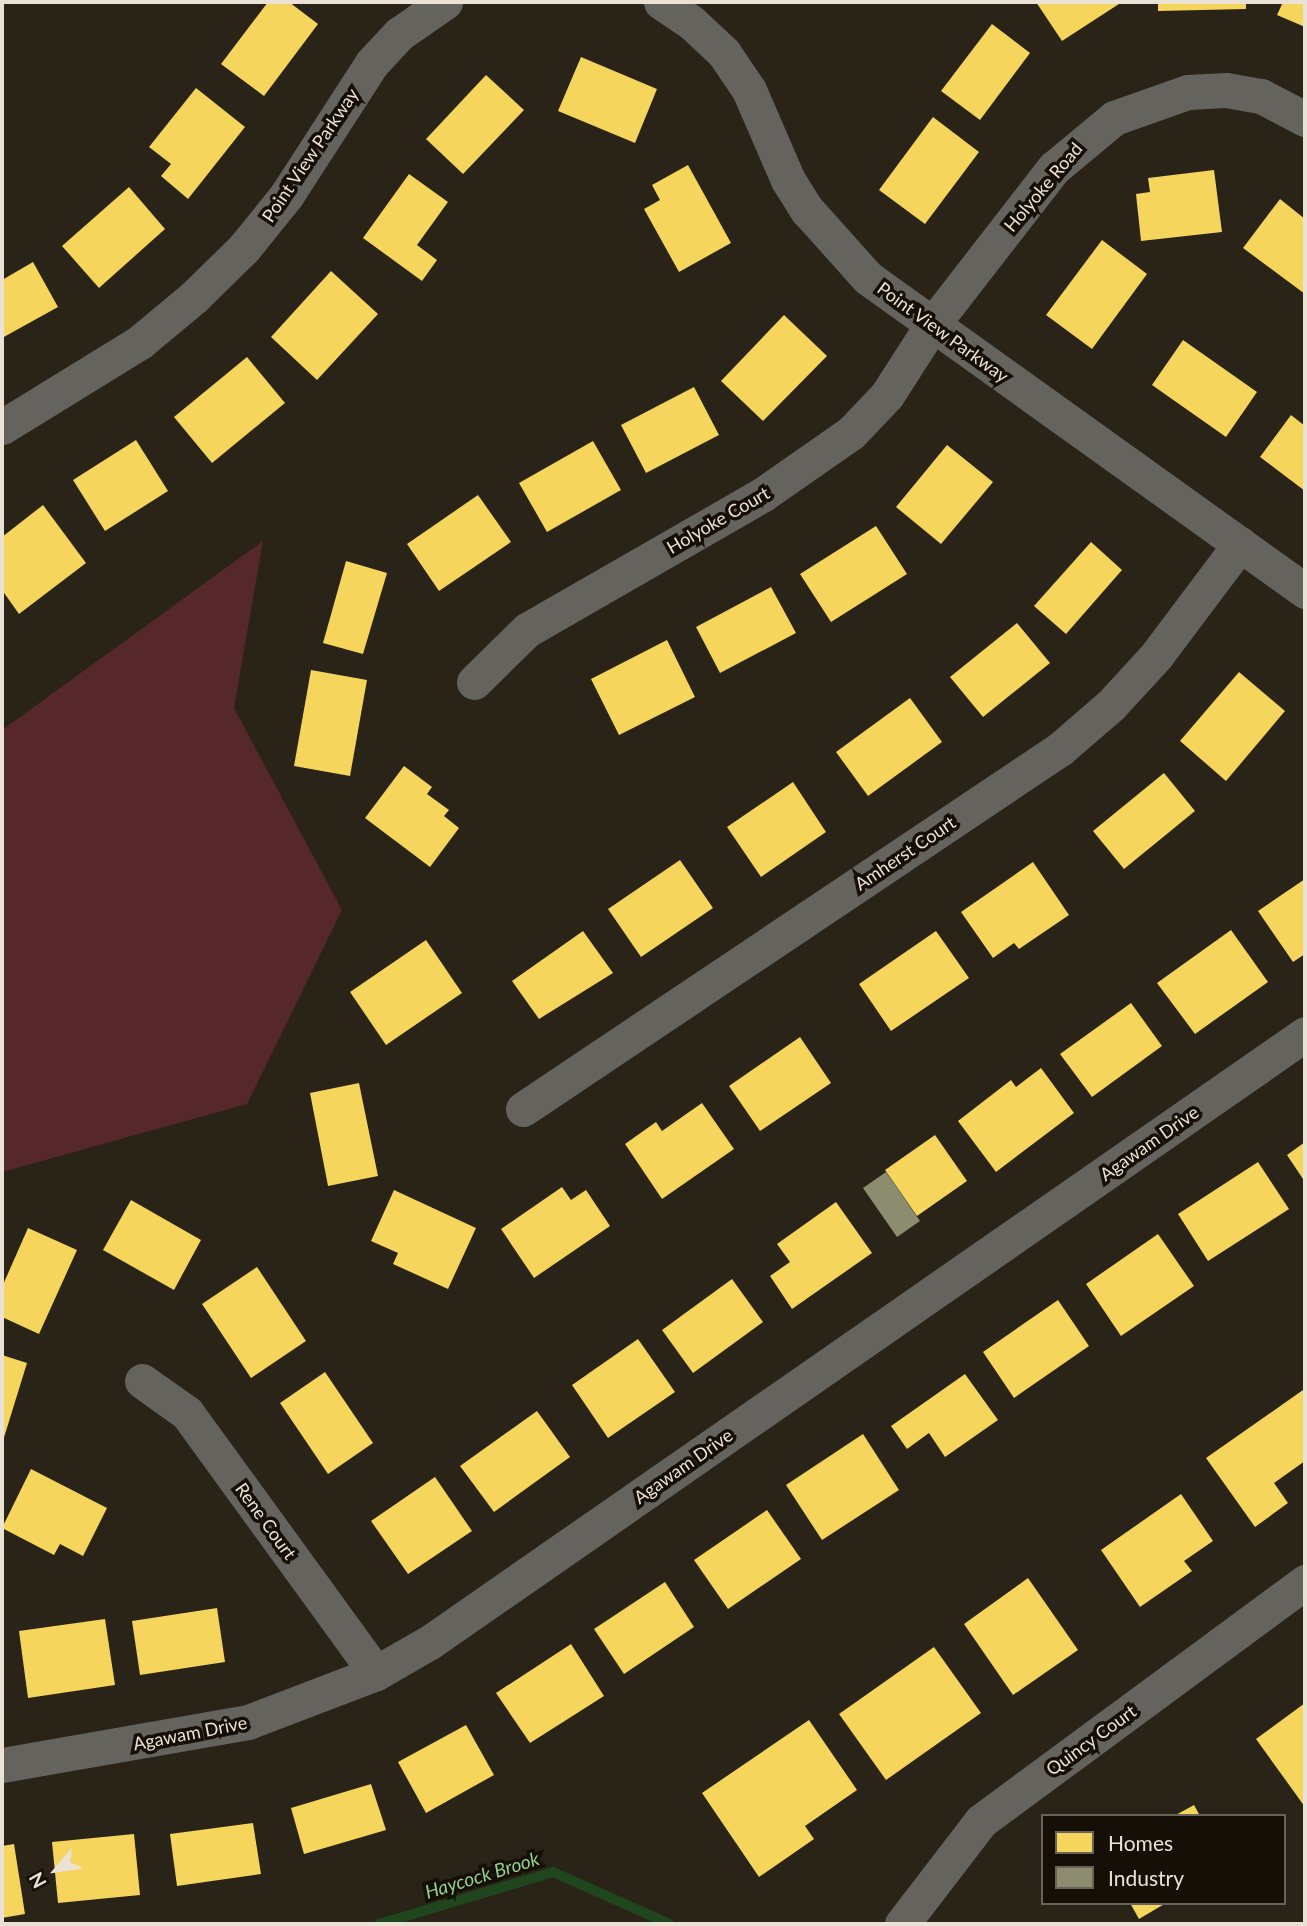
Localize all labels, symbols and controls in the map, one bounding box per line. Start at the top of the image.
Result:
street label: Point View Parkway [257,84,363,226]
street label: Holyoke Road [999,138,1087,236]
street label: Point View Parkway [873,277,1013,387]
street label: Holyoke Court [663,482,773,558]
street label: Amherst Court [850,811,960,895]
street label: Agawam Drive [1095,1101,1203,1185]
street label: Agawam Drive [629,1424,737,1508]
street label: Rene Court [231,1478,301,1564]
street label: Quincy Court [1042,1700,1140,1780]
street label: Agawam Drive [131,1711,249,1755]
legend [1041,1814,1286,1905]
text: Homes [1108,1830,1173,1855]
north arrow [21,1835,91,1905]
water label: Haycock Brook [422,1847,542,1903]
text: Industry [1108,1865,1184,1890]
text: N [24,1868,51,1892]

